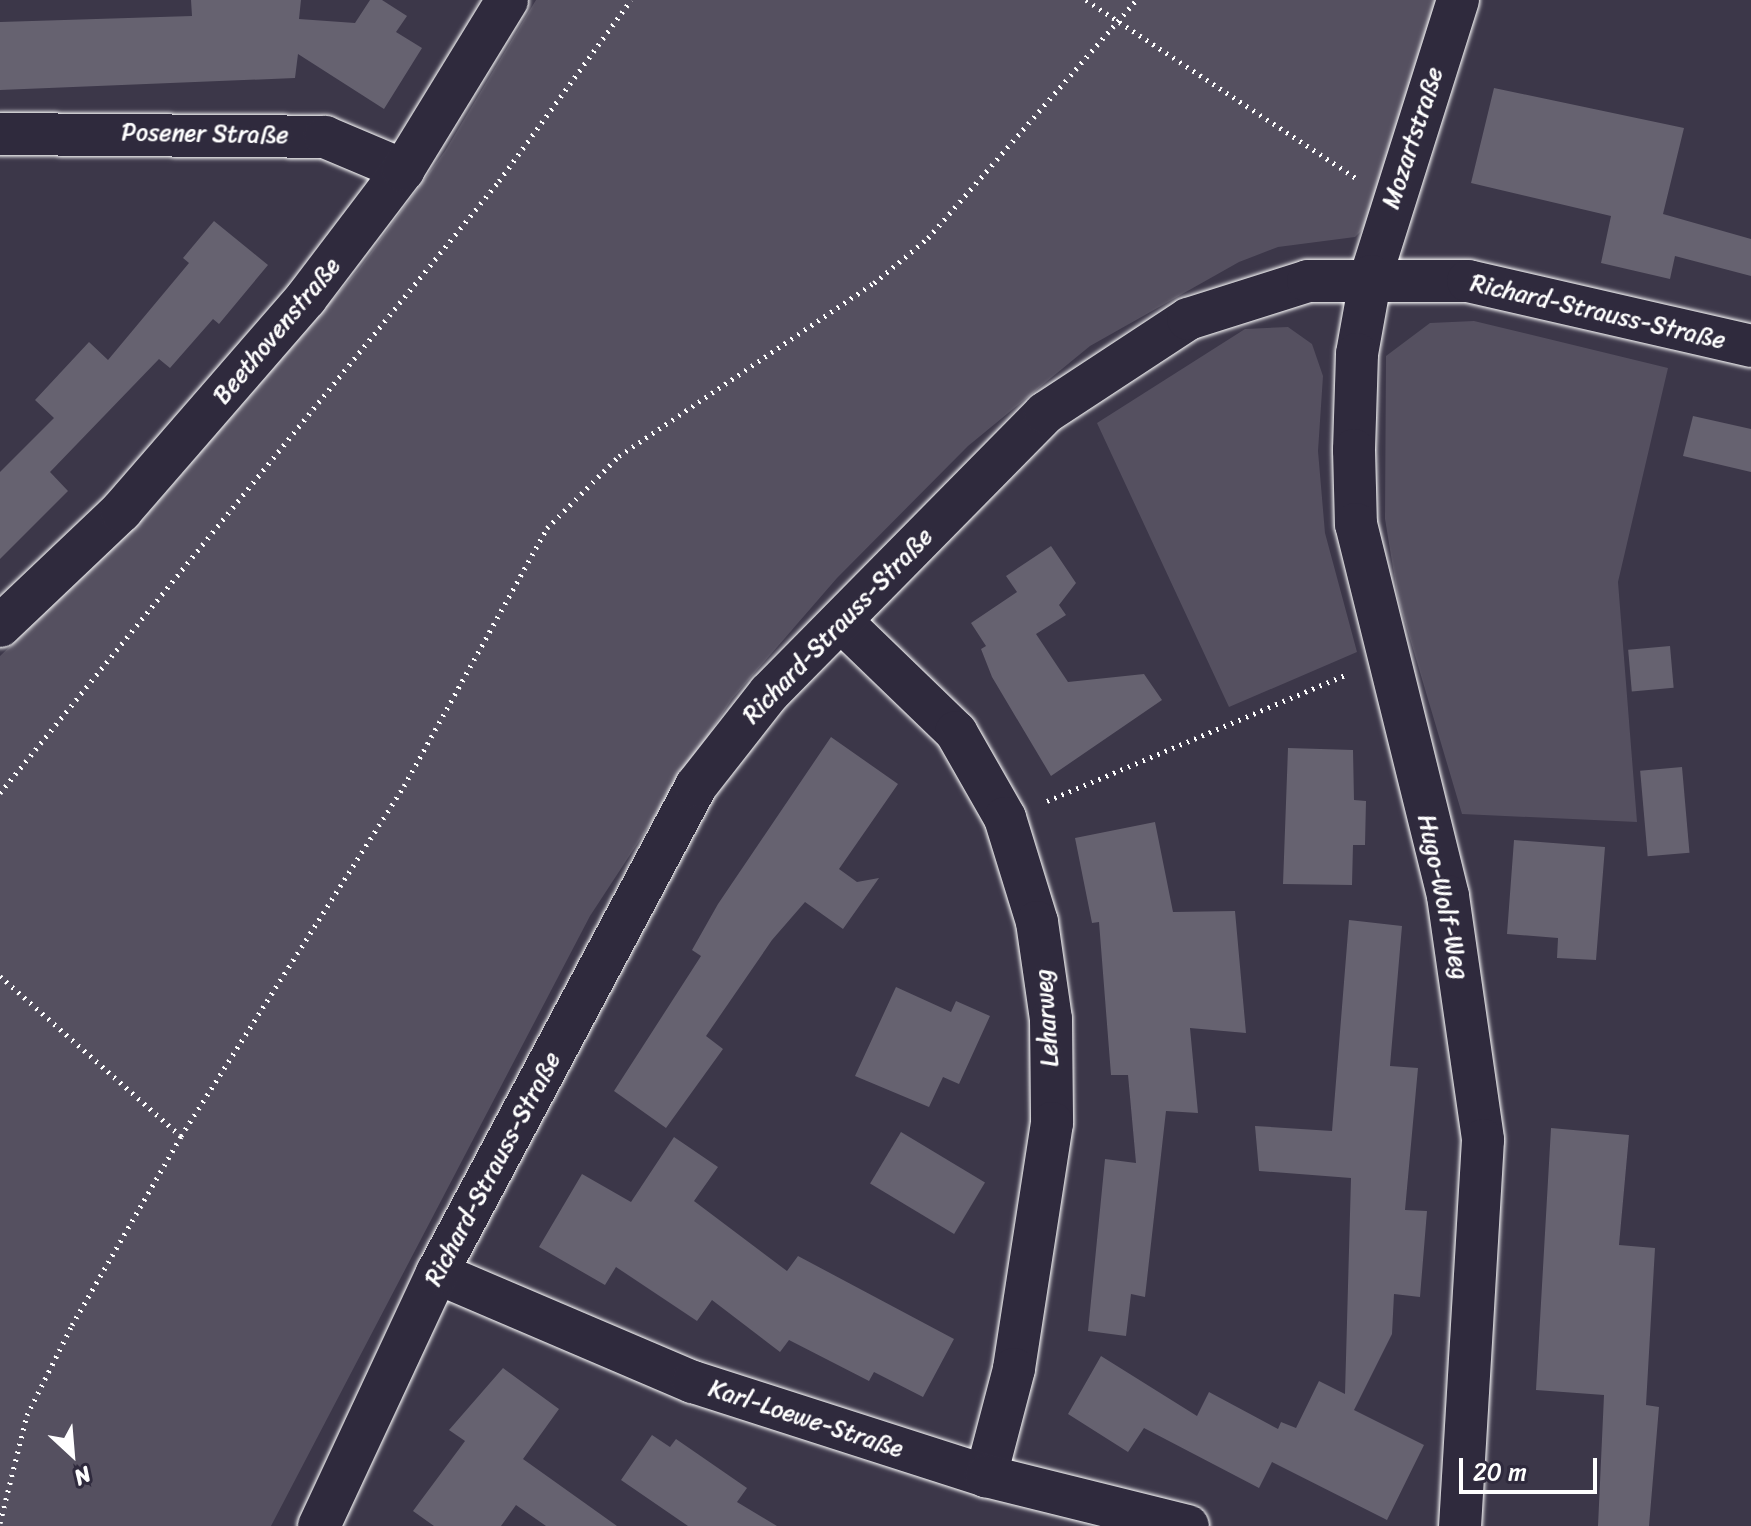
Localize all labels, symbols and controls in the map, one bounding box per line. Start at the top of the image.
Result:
street label: Mozartstraße [1377,64,1449,212]
street label: Posener Straße [121,118,289,150]
street label: Beethovenstraße [208,252,346,410]
street label: Richard-Strauss-Straße [1468,269,1728,355]
street label: Richard-Strauss-Straße [737,522,939,730]
street label: Hugo-Wolf-Weg [1411,812,1475,982]
street label: Leharweg [1029,968,1065,1068]
street label: Richard-Strauss-Straße [419,1047,567,1291]
street label: Karl-Loewe-Straße [705,1374,907,1464]
north arrow [32,1414,112,1494]
scale bar [1463,1442,1601,1492]
text: 20 m [1473,1451,1527,1493]
text: N [67,1455,98,1497]

